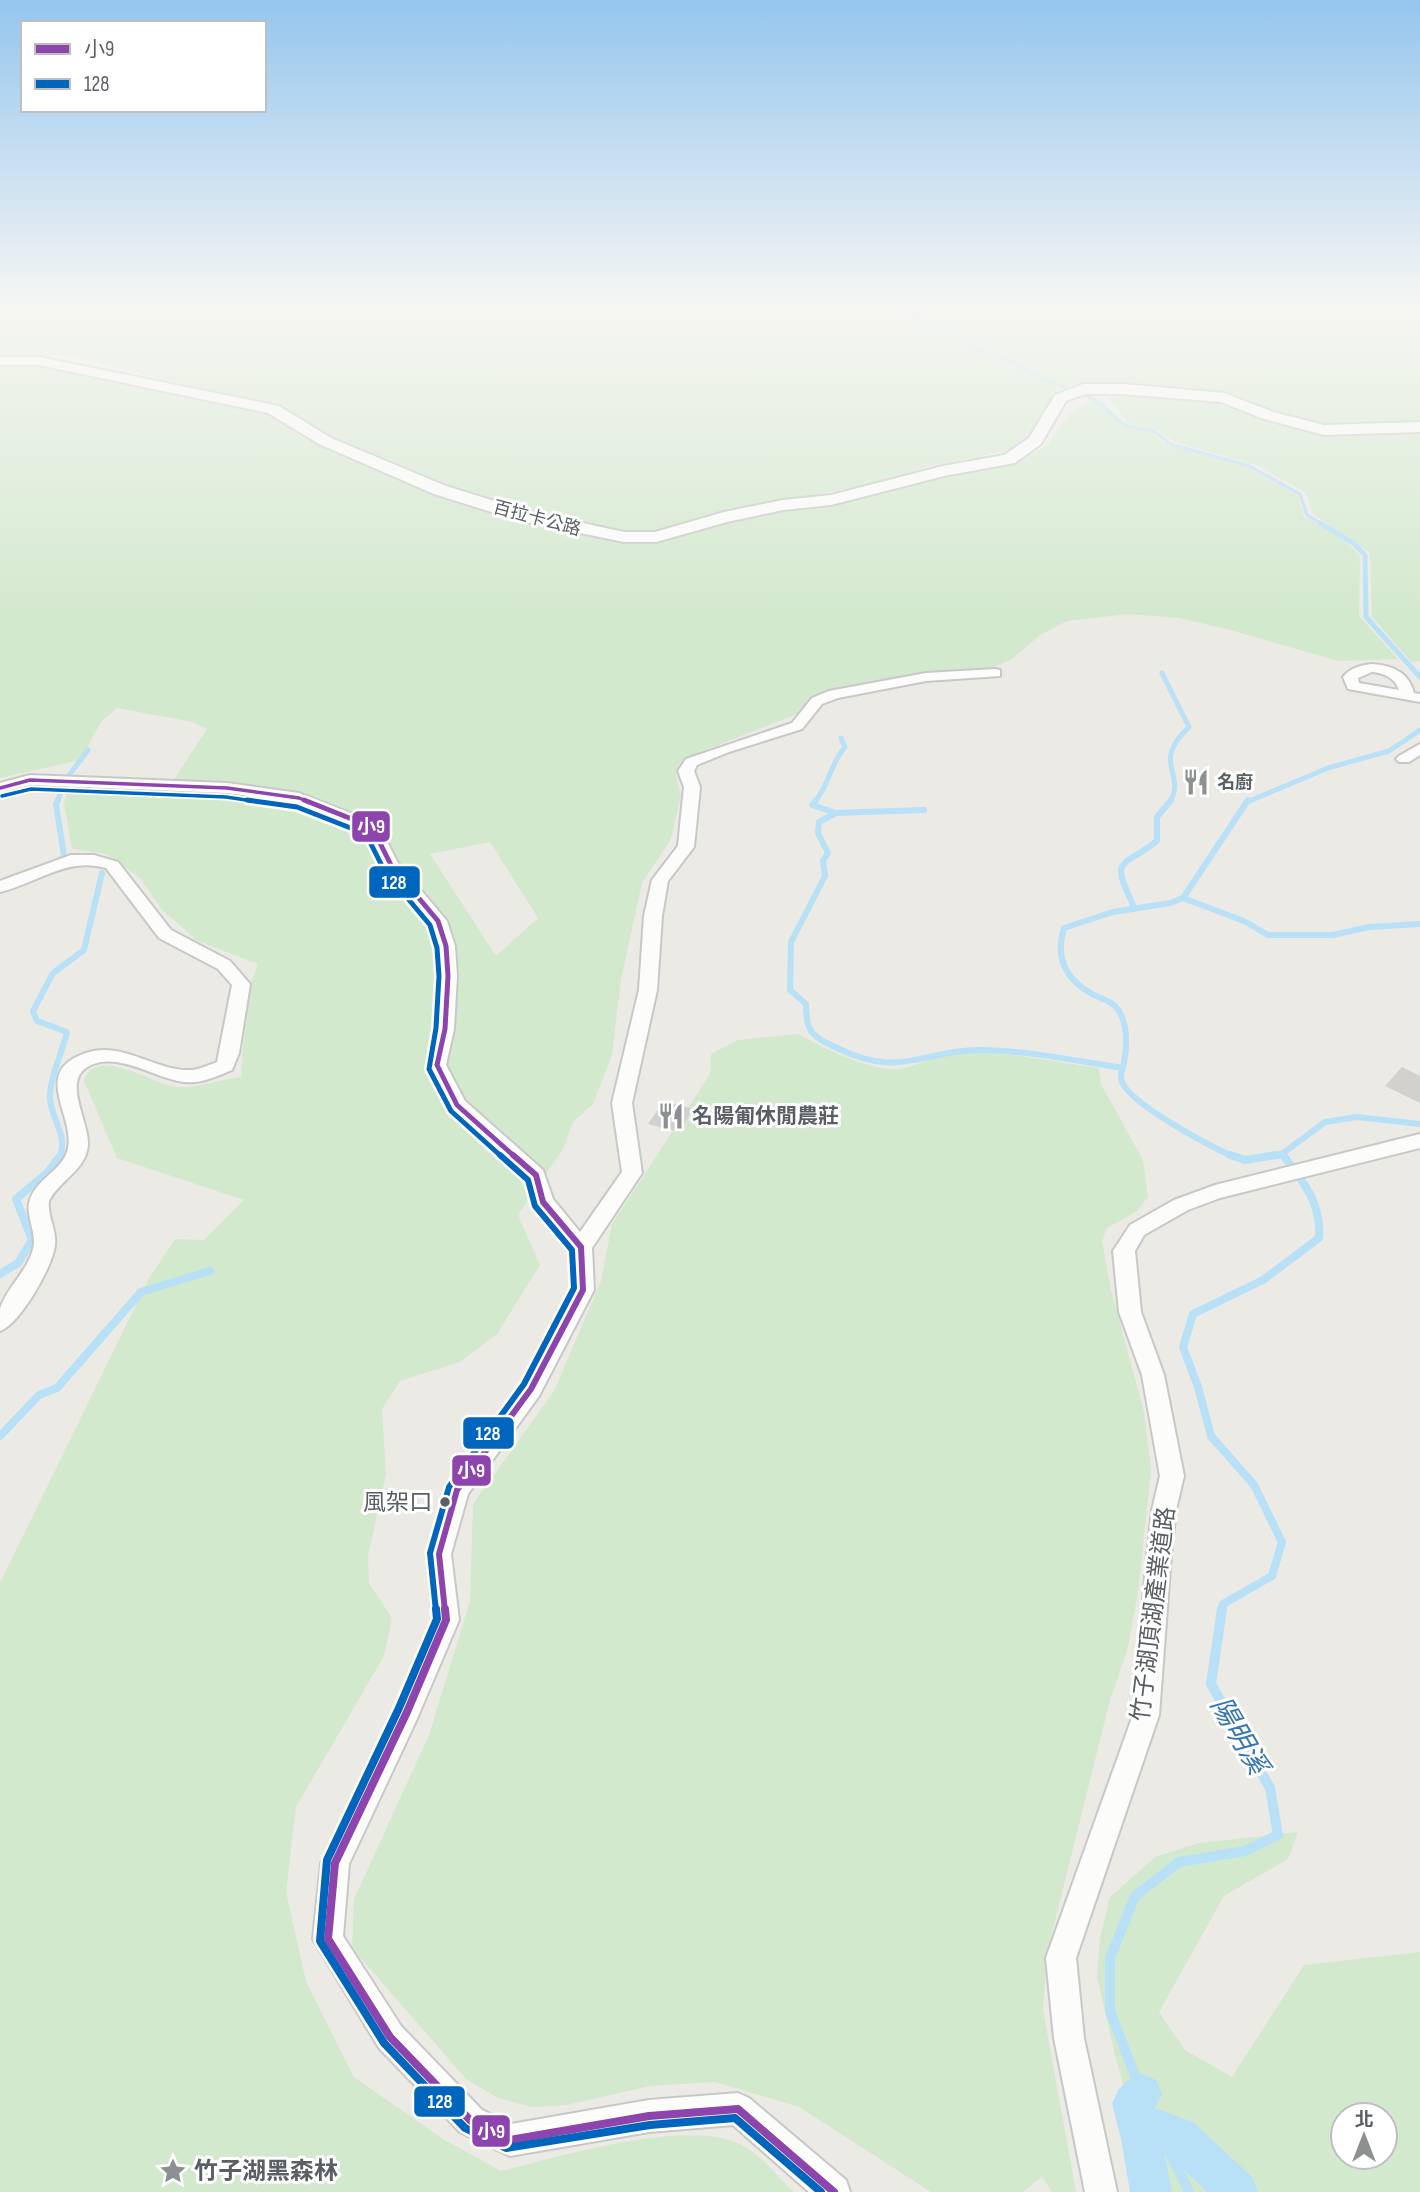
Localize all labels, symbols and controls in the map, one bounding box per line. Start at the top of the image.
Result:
legend [21,21,266,112]
text: 小9 [84,37,114,62]
text: 128 [84,72,109,97]
street label: 百拉卡公路 [491,497,583,540]
restaurant icon: 名廚 [1181,767,1211,797]
place label: 名廚 [1217,772,1253,793]
line badge: 小9 [351,810,391,843]
text: 小9 [357,816,385,839]
line badge: 128 [368,865,421,899]
text: 128 [382,872,407,895]
restaurant icon: 名陽匍休閒農莊 [656,1101,686,1131]
place label: 名陽匍休閒農莊 [692,1104,839,1129]
line badge: 128 [462,1416,515,1450]
text: 128 [476,1423,501,1446]
line badge: 小9 [451,1454,492,1487]
text: 小9 [457,1460,485,1483]
place label: 風架口 [363,1489,432,1517]
marker: 風架口 [438,1495,452,1509]
street label: 竹子湖頂湖產業道路 [1126,1505,1181,1723]
water label: 陽明溪 [1203,1691,1276,1784]
line badge: 128 [413,2085,466,2118]
text: 128 [428,2091,453,2114]
north arrow [1329,2101,1399,2171]
text: 北 [1354,2109,1374,2132]
line badge: 小9 [471,2114,511,2148]
text: 小9 [477,2121,505,2144]
place icon: 竹子湖黑森林 [158,2156,188,2186]
place label: 竹子湖黑森林 [194,2157,338,2186]

